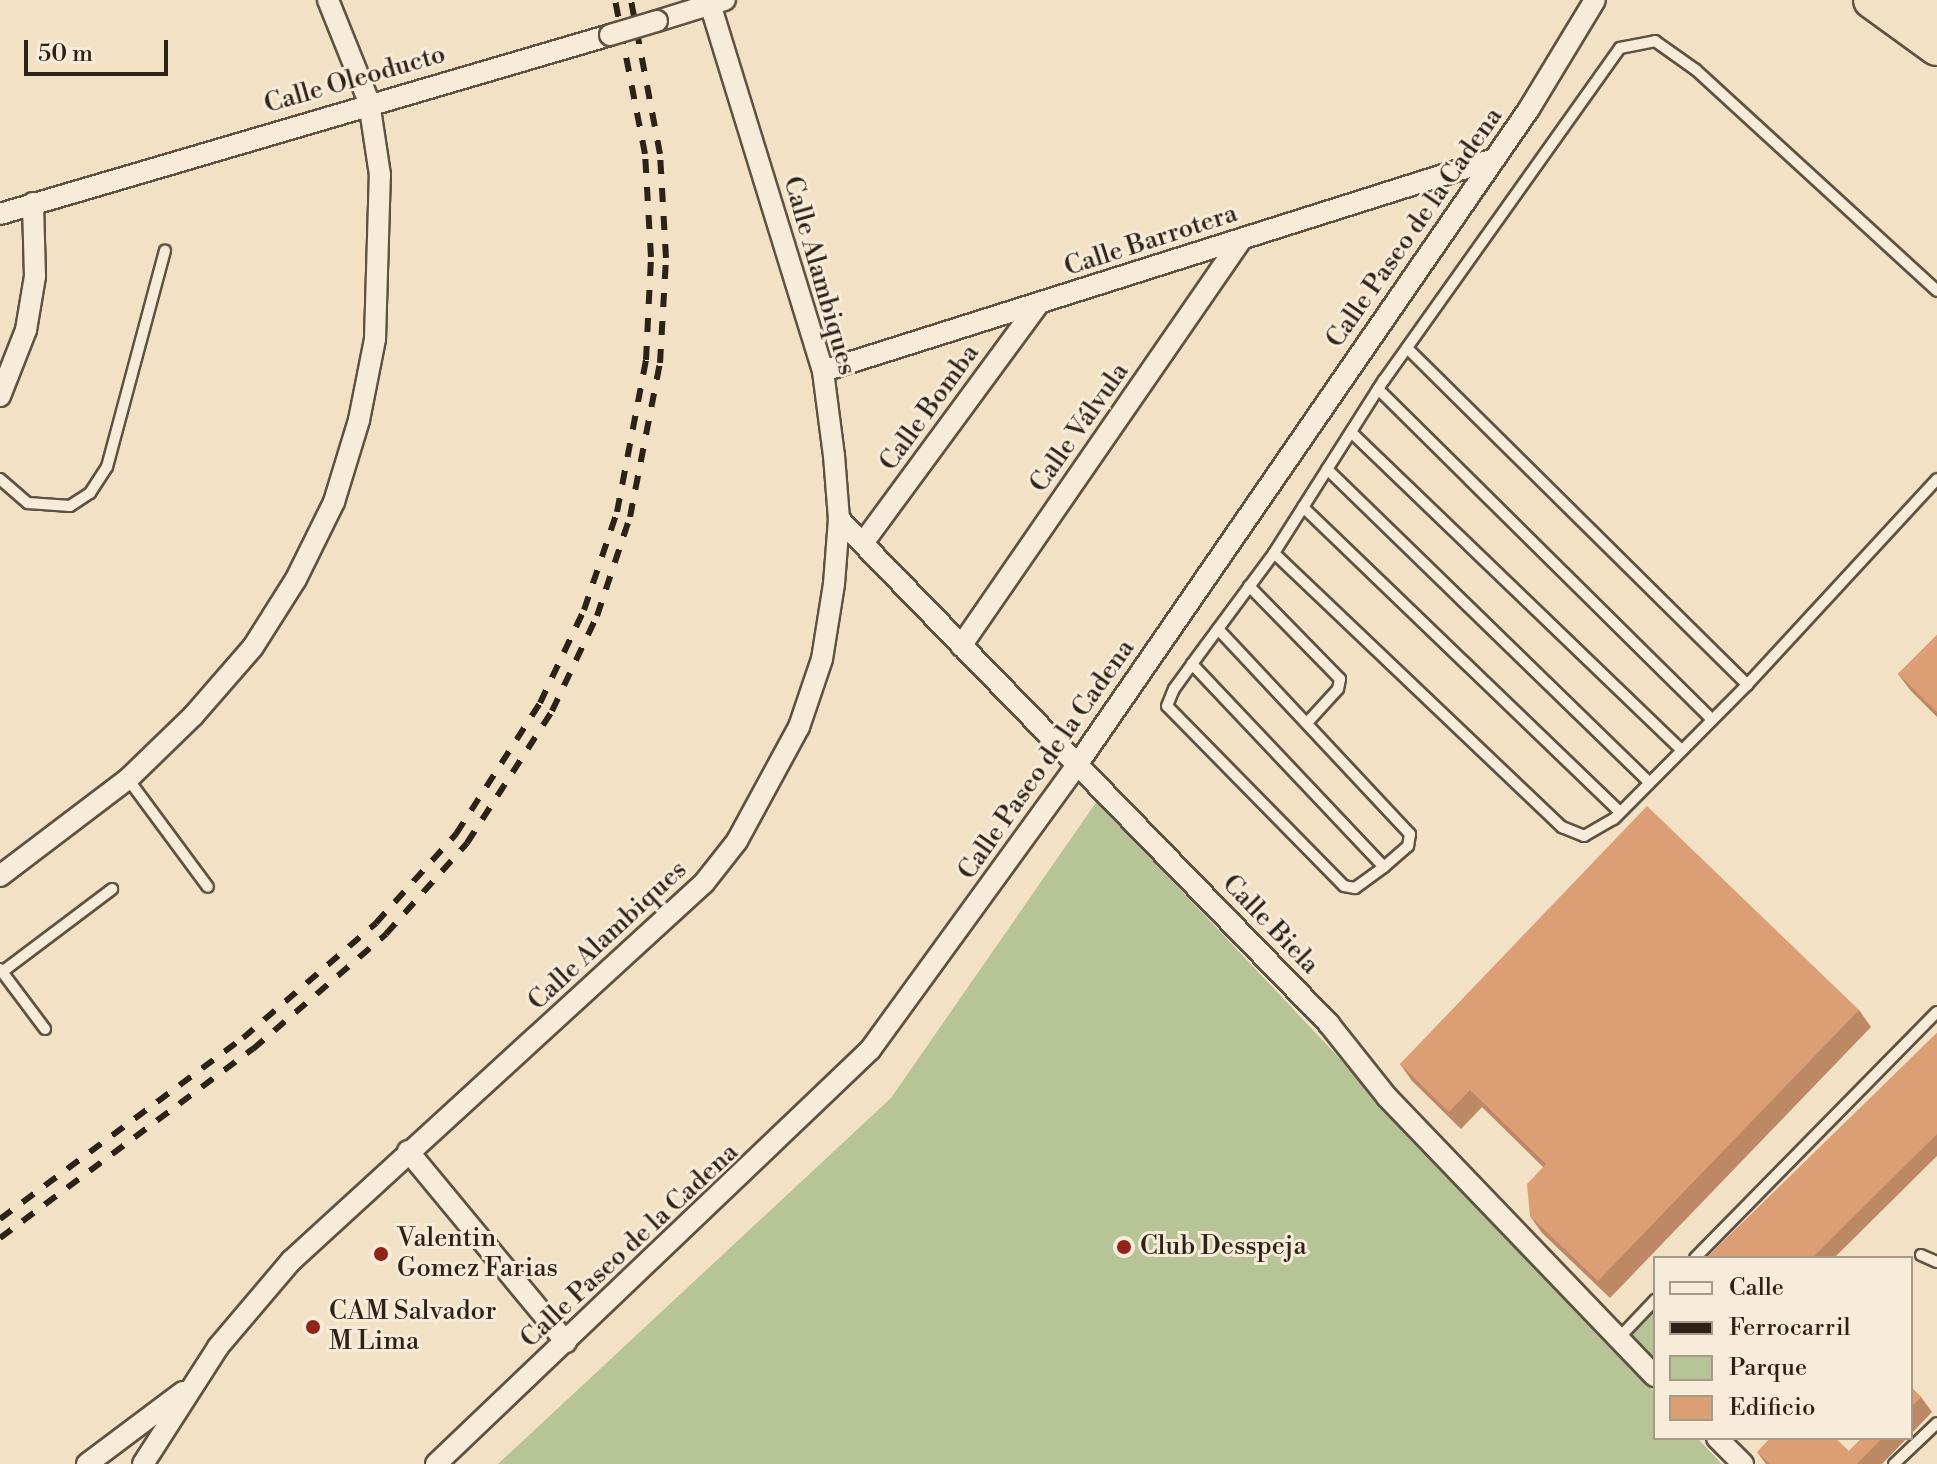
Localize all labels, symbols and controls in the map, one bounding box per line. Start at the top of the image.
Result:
scale bar [28,24,172,74]
text: 50 m [38,39,93,69]
street label: Calle Oleoducto [261,39,449,121]
street label: Calle Paseo de la Cadena [1320,102,1510,354]
street label: Calle Alambiques [776,173,862,379]
street label: Calle Barrotera [1061,198,1241,284]
street label: Calle Bomba [874,339,986,477]
street label: Calle Válvula [1024,357,1136,499]
street label: Calle Paseo de la Cadena [952,634,1142,886]
street label: Calle Alambiques [522,855,694,1017]
street label: Calle Biela [1215,869,1325,981]
street label: Calle Paseo de la Cadena [515,1137,745,1355]
place label: Valentin Gomez Farias [397,1223,558,1284]
place label: Club Desspeja [1140,1231,1307,1263]
marker: Club Desspeja [1115,1238,1133,1256]
marker: Valentin Gomez Farias [372,1245,390,1263]
legend [1653,1256,1913,1440]
text: Calle [1729,1273,1784,1303]
place label: CAM Salvador M Lima [329,1296,496,1358]
text: Ferrocarril [1729,1313,1851,1343]
marker: CAM Salvador M Lima [304,1318,322,1336]
text: Parque [1729,1353,1807,1383]
text: Edificio [1729,1393,1815,1423]

